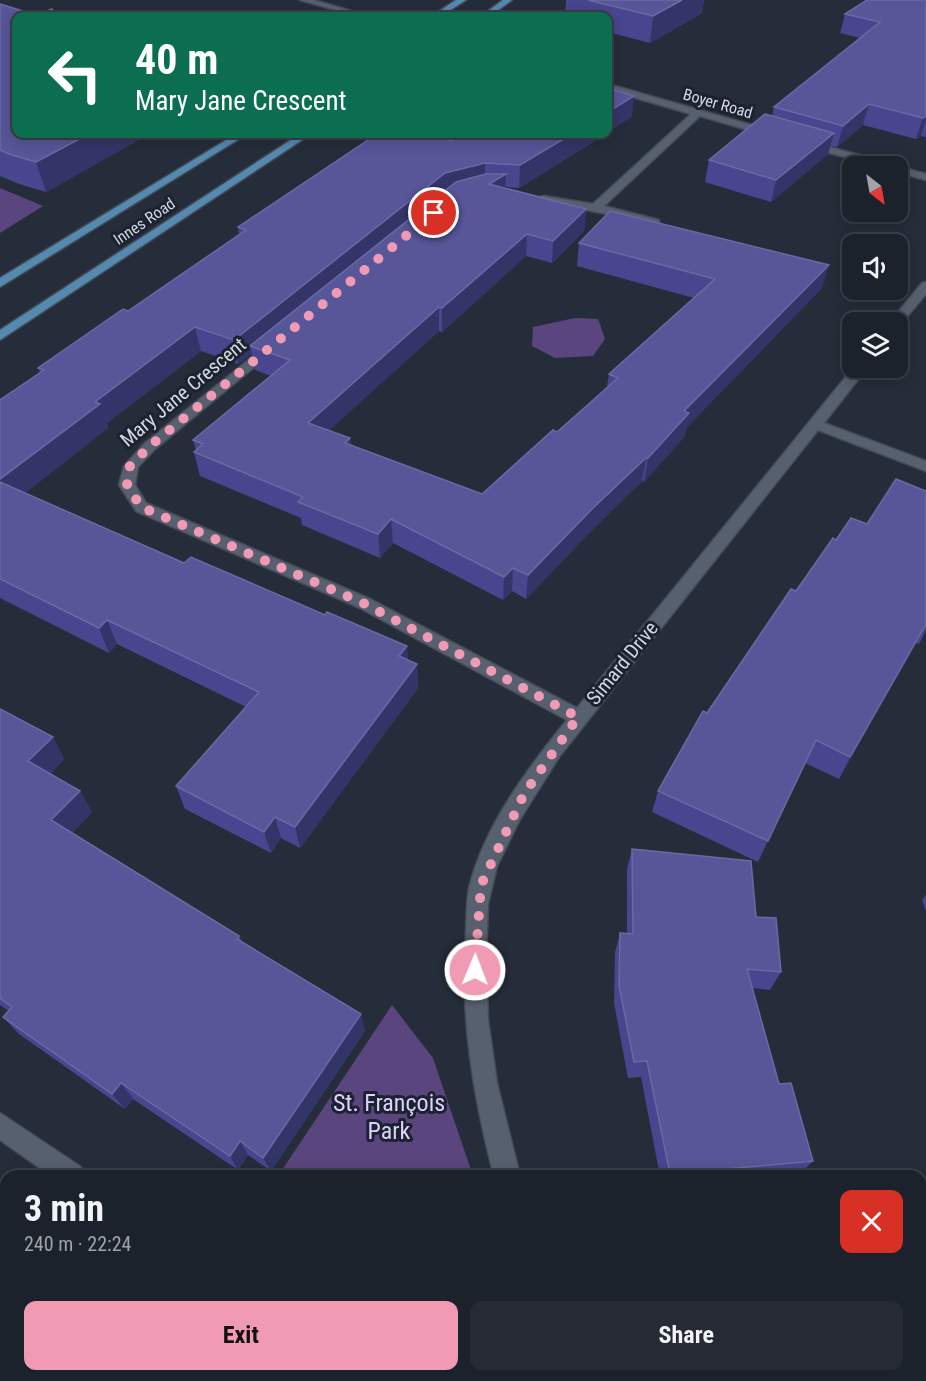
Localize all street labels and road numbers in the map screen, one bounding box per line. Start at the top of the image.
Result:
street label: Boyer Road [681,85,755,122]
street label: Innes Road [110,194,179,249]
street label: Mary Jane Crescent [115,332,251,452]
street label: Simard Drive [581,617,663,709]

